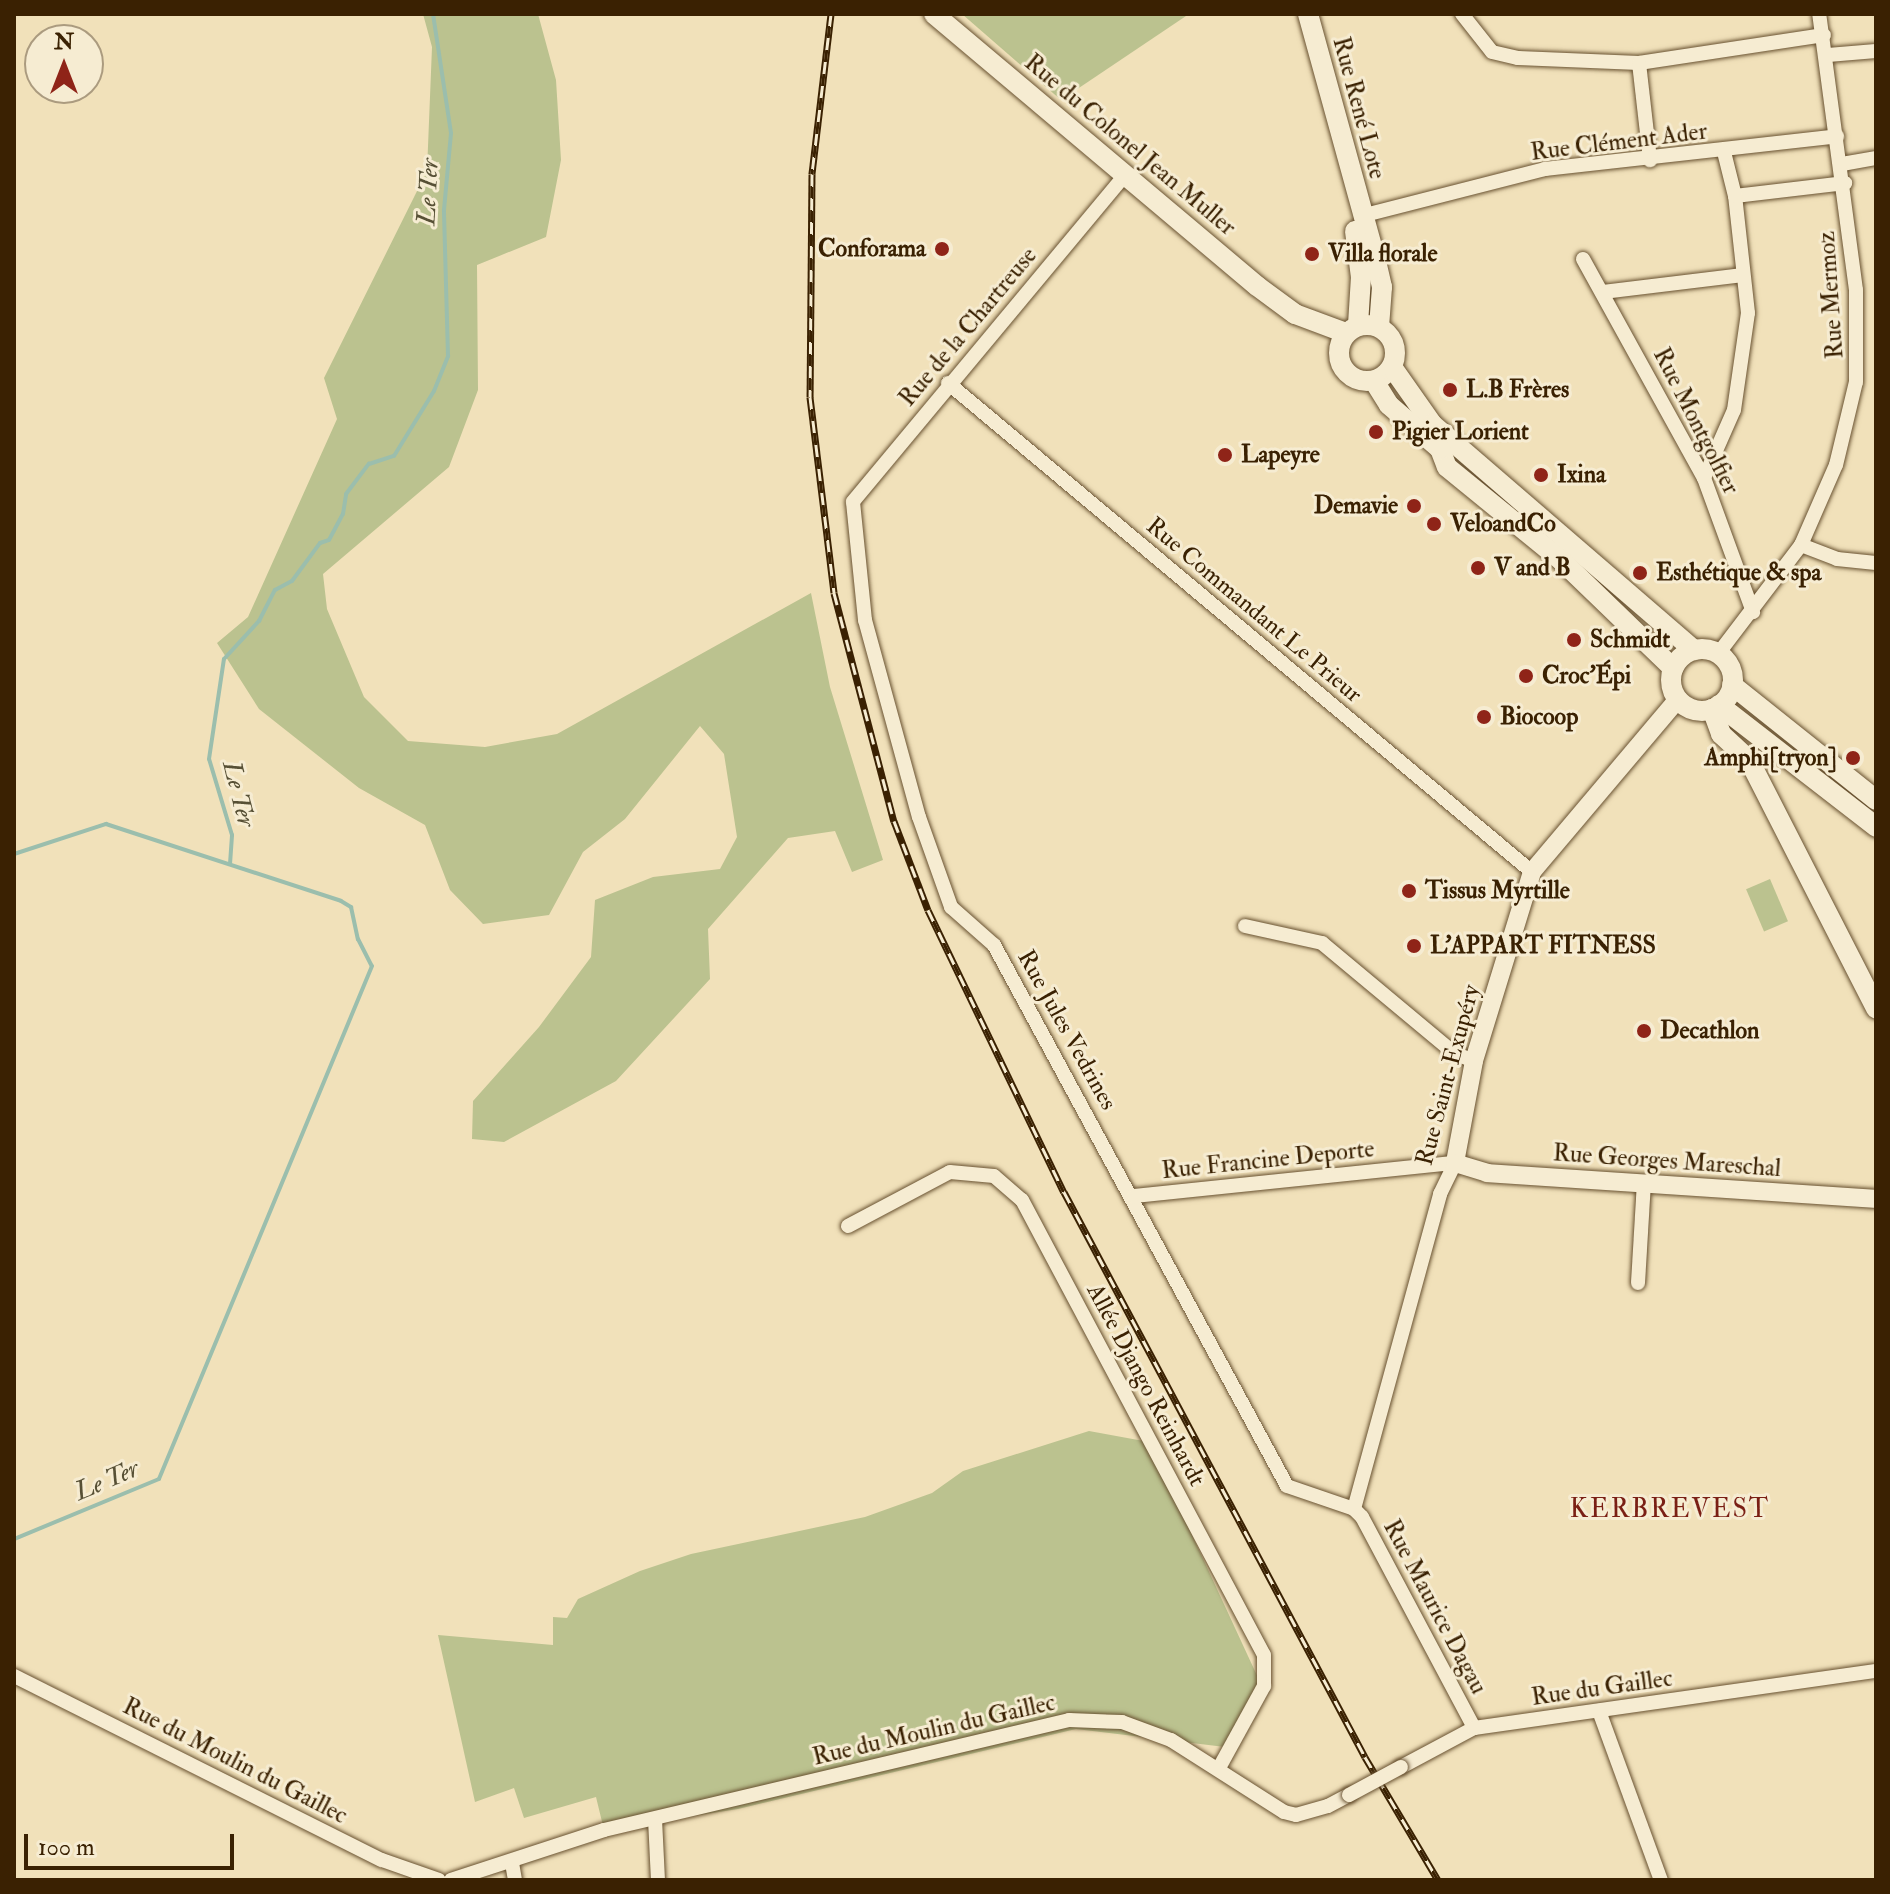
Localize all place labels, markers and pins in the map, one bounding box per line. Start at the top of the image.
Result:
place label: Conforama [818,235,926,263]
marker: Conforama [933,240,951,258]
place label: Villa florale [1328,240,1437,268]
marker: Villa florale [1303,245,1321,263]
place label: L.B Frères [1466,376,1569,404]
marker: L.B Frères [1441,381,1459,399]
place label: Pigier Lorient [1392,418,1529,446]
marker: Pigier Lorient [1367,423,1385,441]
place label: Lapeyre [1241,441,1320,469]
marker: Lapeyre [1216,446,1234,464]
place label: Ixina [1557,461,1606,489]
marker: Ixina [1532,466,1550,484]
place label: Demavie [1314,492,1398,520]
marker: Demavie [1405,497,1423,515]
place label: VeloandCo [1450,510,1556,538]
marker: VeloandCo [1425,515,1443,533]
place label: V and B [1494,554,1571,582]
marker: V and B [1469,559,1487,577]
place label: Esthétique & spa [1656,559,1821,587]
marker: Esthétique & spa [1631,564,1649,582]
place label: Schmidt [1590,626,1670,654]
marker: Schmidt [1565,631,1583,649]
place label: Croc'Épi [1542,662,1631,690]
marker: Croc'Épi [1517,667,1535,685]
place label: Biocoop [1500,703,1578,731]
marker: Biocoop [1475,708,1493,726]
place label: Amphi[tryon] [1704,744,1837,772]
marker: Amphi[tryon] [1844,749,1862,767]
place label: Tissus Myrtille [1425,877,1570,905]
marker: Tissus Myrtille [1400,882,1418,900]
place label: L'APPART FITNESS [1430,932,1656,960]
marker: L'APPART FITNESS [1405,937,1423,955]
place label: Decathlon [1660,1017,1759,1045]
marker: Decathlon [1635,1022,1653,1040]

